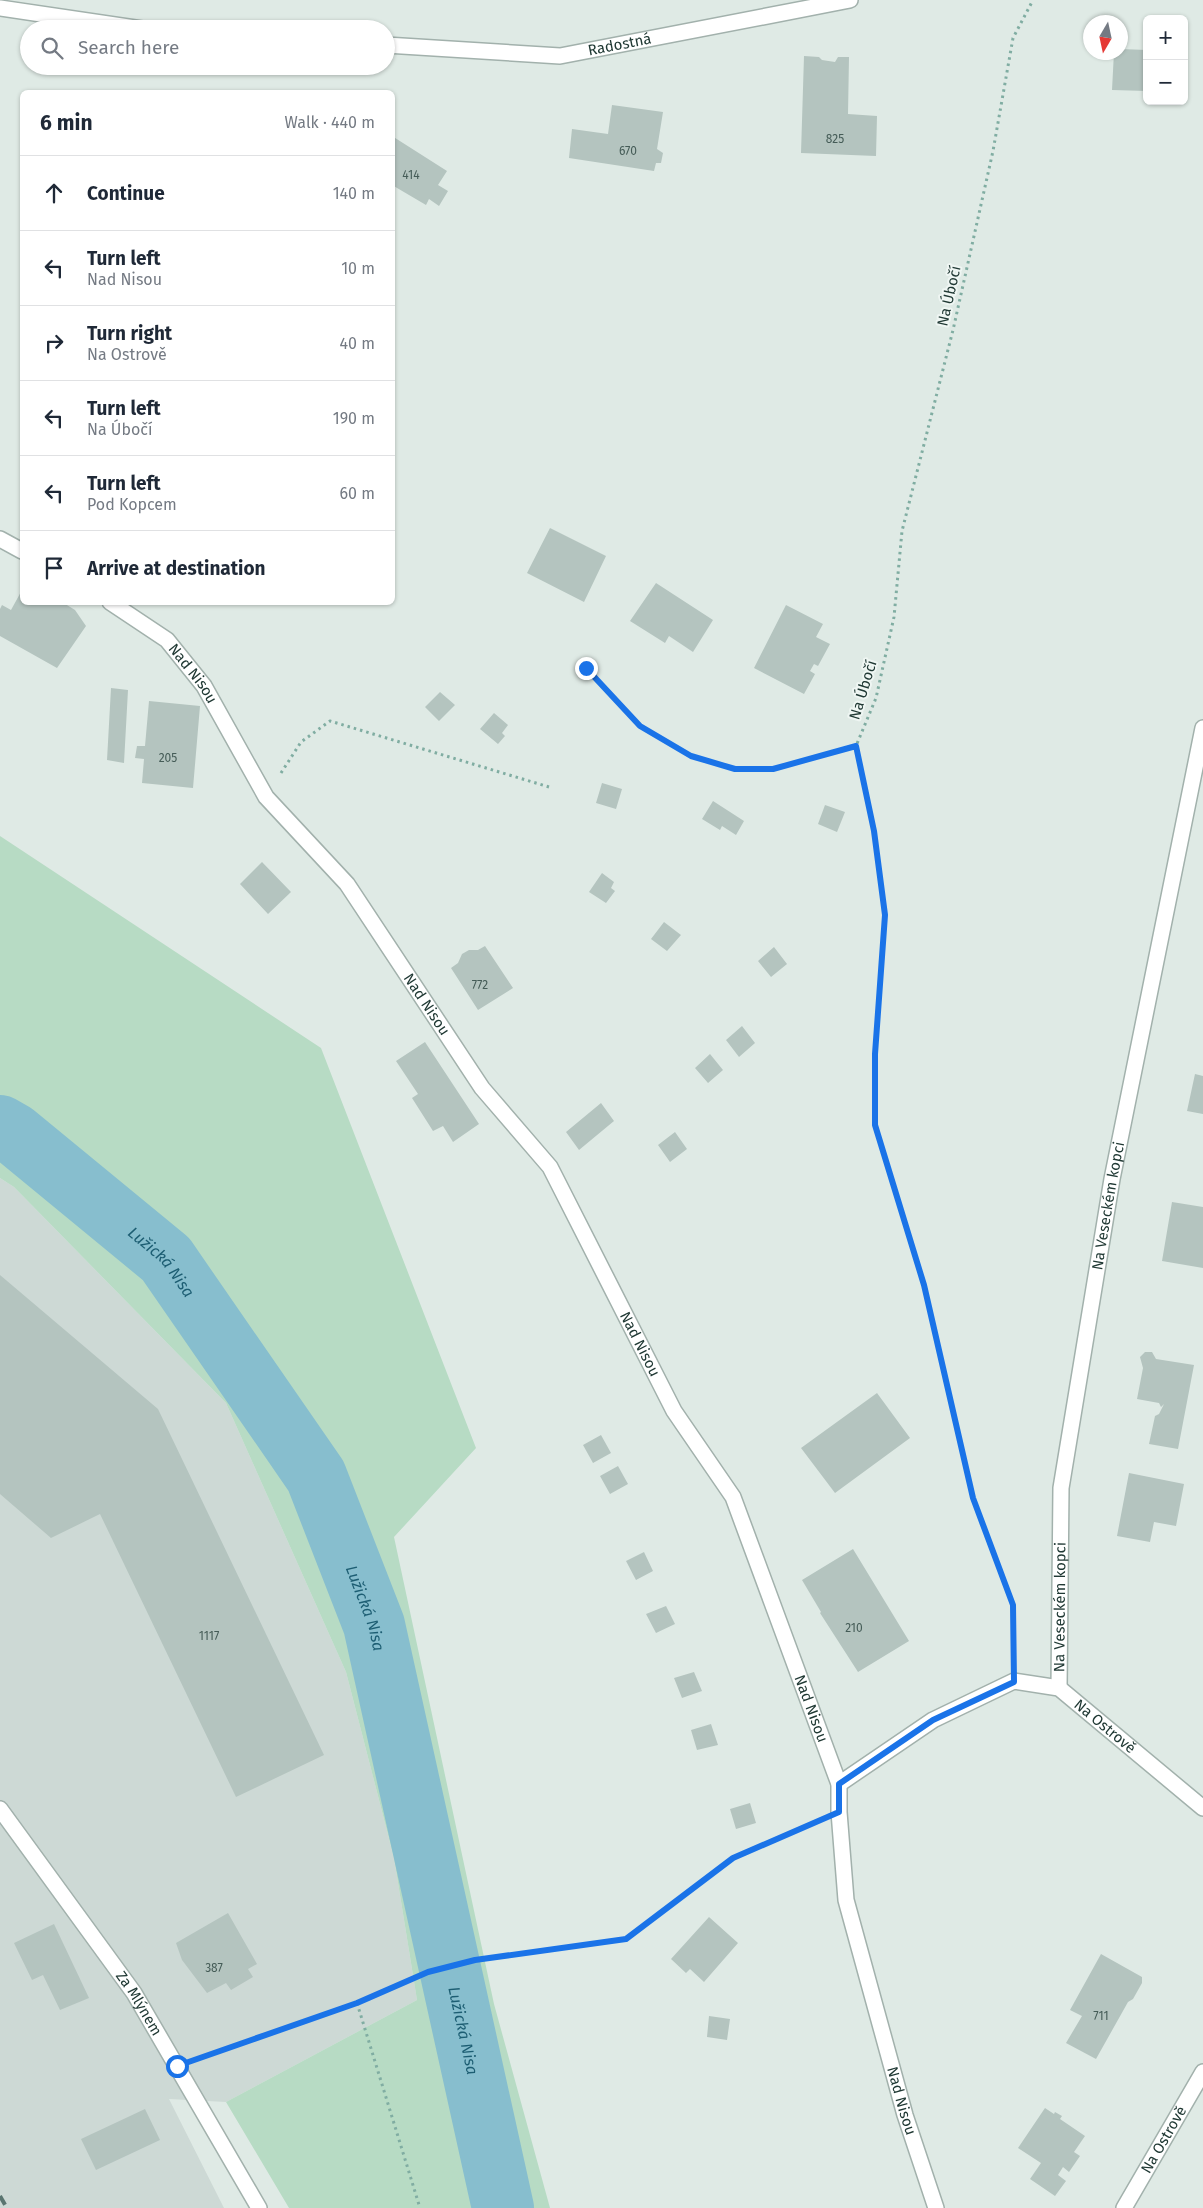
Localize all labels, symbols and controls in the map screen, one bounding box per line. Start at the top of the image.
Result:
north arrow [1083,15,1128,60]
map controls [1143,15,1188,105]
button: + [1143,15,1188,60]
search box [20,20,395,75]
street label: Radostná [586,30,653,59]
icon: search [38,34,66,62]
text: Search here [78,36,179,59]
button: − [1143,60,1188,105]
text: 6 min [40,110,93,136]
text: Walk · 440 m [285,113,375,132]
house number: 825 [826,132,844,146]
house number: 670 [619,144,637,158]
house number: 414 [402,168,420,182]
icon: ahead [40,179,68,207]
text: Continue [87,182,165,205]
text: 140 m [333,184,375,203]
text: Turn left [87,247,161,270]
icon: left [40,254,68,282]
text: 10 m [341,259,375,278]
street label: Na Úbočí [933,264,965,328]
text: Nad Nisou [87,270,162,289]
text: Turn right [87,322,172,345]
icon: right [40,329,68,357]
text: 40 m [340,334,375,353]
text: Na Ostrově [87,345,167,364]
text: Turn left [87,397,161,420]
icon: left [40,404,68,432]
text: 190 m [333,409,375,428]
text: Na Úbočí [87,420,152,439]
text: Turn left [87,472,161,495]
icon: left [40,479,68,507]
text: 60 m [340,484,375,503]
text: Pod Kopcem [87,495,177,514]
icon: arrive [40,554,68,582]
text: Arrive at destination [87,557,266,580]
street label: Nad Nisou [165,640,221,707]
route end [575,657,598,680]
street label: Na Úbočí [845,658,881,722]
house number: 205 [159,751,177,765]
street label: Nad Nisou [400,970,454,1039]
house number: 772 [472,978,488,992]
street label: Na Veseckém kopci [1088,1140,1128,1272]
water label: Lužická Nisa [125,1223,199,1301]
street label: Nad Nisou [616,1309,664,1379]
street label: Na Veseckém kopci [1050,1542,1069,1672]
water label: Lužická Nisa [342,1562,389,1653]
house number: 210 [845,1621,863,1635]
house number: 1117 [199,1629,219,1643]
street label: Nad Nisou [791,1672,832,1745]
street label: Na Ostrově [1070,1695,1139,1757]
house number: 387 [205,1961,223,1975]
street label: Za Mlýnem [112,1967,166,2039]
water label: Lužická Nisa [445,1985,483,2076]
house number: 711 [1093,2009,1109,2023]
route start [166,2055,189,2078]
street label: Nad Nisou [883,2065,920,2137]
street label: Na Ostrově [1137,2103,1190,2177]

